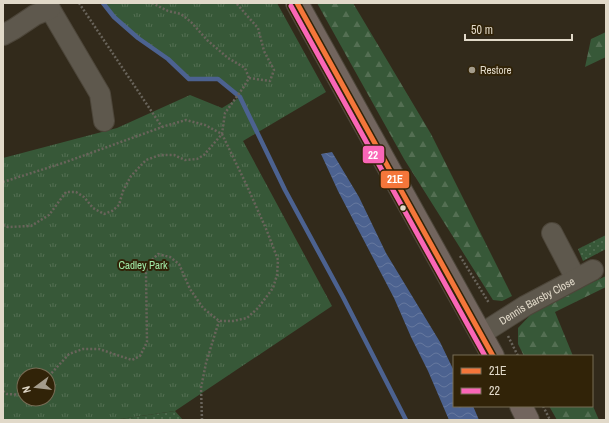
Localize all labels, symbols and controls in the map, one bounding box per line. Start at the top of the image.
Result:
scale bar [465,16,572,42]
text: 50 m [471,22,493,38]
place label: Restore [480,63,512,77]
marker: Restore [467,65,477,75]
line badge: 22 [362,145,385,164]
text: 22 [368,148,378,162]
line badge: 21E [380,170,410,189]
text: 21E [387,172,403,186]
unlabelled marker [398,203,408,213]
park label: Cadley Park [118,258,168,272]
street label: Dennis Barsby Close [496,274,577,328]
legend [453,355,593,407]
text: 21E [489,363,507,379]
north arrow [16,367,56,407]
text: 22 [489,383,500,399]
text: N [19,385,34,395]

